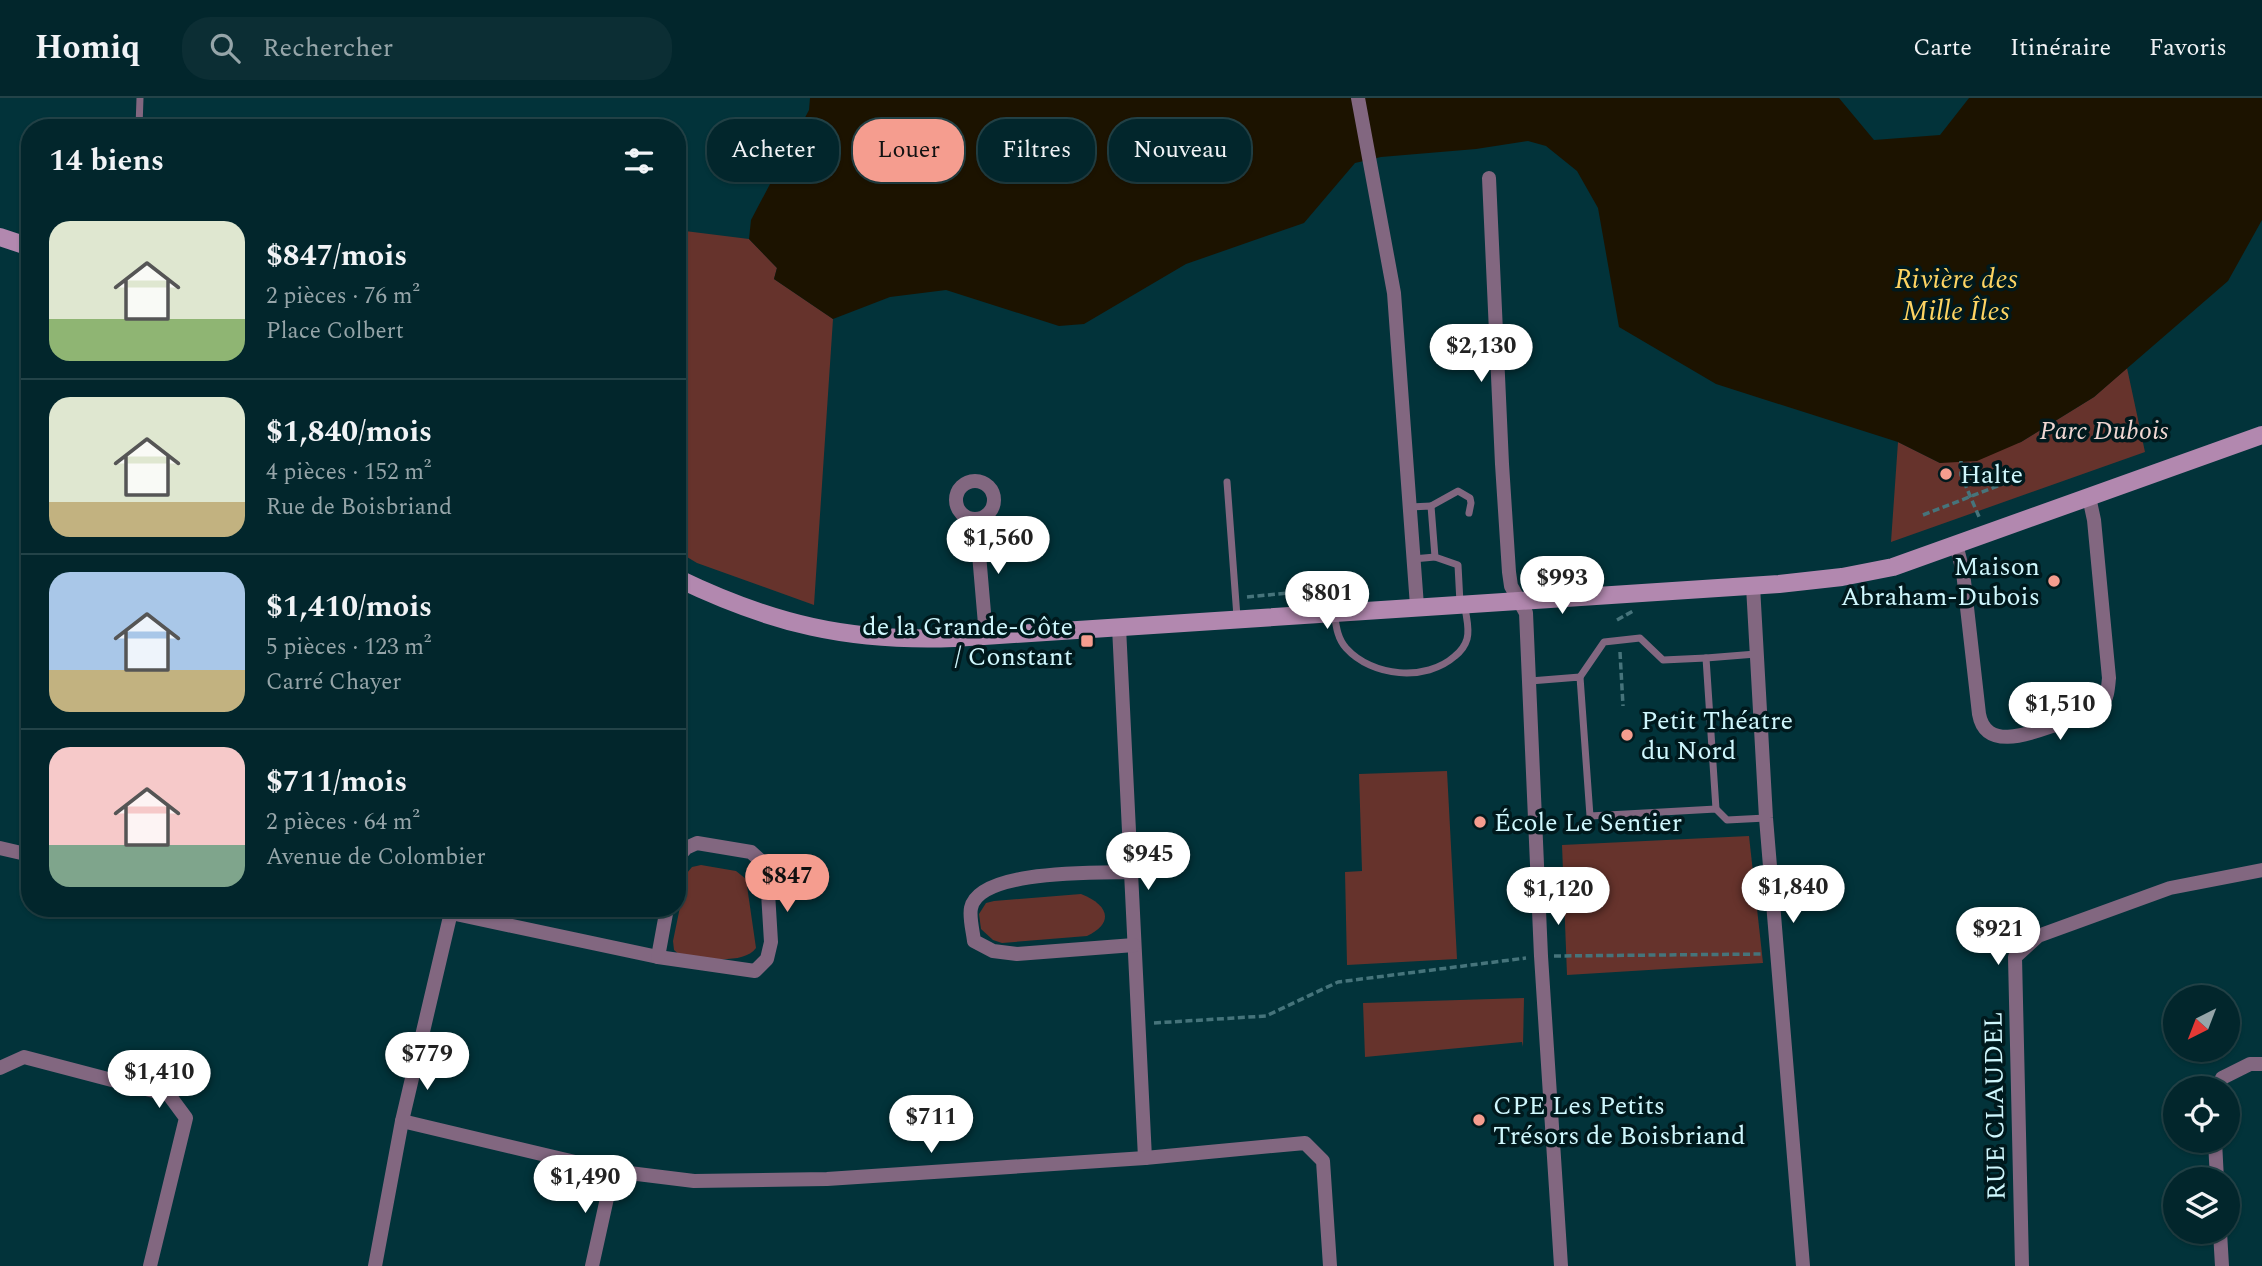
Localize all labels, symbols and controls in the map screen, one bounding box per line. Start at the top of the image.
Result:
search box [182,17,672,80]
text: Homiq [35,23,140,73]
text: Rechercher [262,28,393,68]
icon: search [206,29,244,67]
text: Carte [1913,30,1972,66]
text: Itinéraire [2010,30,2111,66]
text: Favoris [2149,30,2227,66]
chip: Acheter [707,119,839,182]
chip: Louer [853,119,964,182]
chip: Filtres [978,119,1095,182]
chip: Nouveau [1109,119,1251,182]
text: 14 biens [49,138,164,184]
icon: filters [620,142,658,180]
text: $847/mois [266,233,407,279]
icon: home [105,249,189,333]
water label: Rivière des Mille Îles [1894,258,2018,333]
text: 2 pièces · 76 m² [266,279,420,314]
text: Place Colbert [266,314,404,349]
pin: $2,130 [1424,324,1538,384]
text: $2,130 [1446,329,1516,364]
text: $1,840/mois [266,409,432,455]
park label: Parc Dubois [2039,411,2169,451]
icon: home [105,425,189,509]
text: 4 pièces · 152 m² [266,455,431,490]
place label: Halte [1960,455,2023,495]
marker: Halte [1938,466,1954,482]
text: Rue de Boisbriand [266,490,452,525]
pin: $1,560 [941,517,1055,576]
text: $1,560 [963,521,1033,556]
place label: Maison Abraham-Dubois [1841,547,2040,617]
pin: $993 [1521,556,1603,616]
text: $993 [1536,561,1588,596]
pin: $801 [1286,572,1368,631]
marker: Maison Abraham-Dubois [2046,573,2062,589]
text: $801 [1301,576,1353,611]
text: $1,410/mois [266,584,432,630]
icon: home [105,600,189,684]
place label: de la Grande-Côte / Constant [862,607,1073,677]
text: 5 pièces · 123 m² [266,630,431,665]
marker: de la Grande-Côte / Constant [1079,633,1095,649]
text: Carré Chayer [266,665,402,700]
pin: $1,510 [2003,682,2117,742]
text: $1,510 [2025,687,2095,722]
place label: Petit Théatre du Nord [1641,701,1793,771]
marker: Petit Théatre du Nord [1619,727,1635,743]
text: $711/mois [266,759,407,805]
icon: home [105,775,189,859]
place label: École Le Sentier [1494,803,1682,843]
text: 2 pièces · 64 m² [266,805,420,840]
marker: École Le Sentier [1472,814,1488,830]
pin: $945 [1107,832,1189,892]
text: $945 [1122,837,1174,872]
text: Avenue de Colombier [266,840,486,875]
pin: $847 [746,854,828,914]
text: $847 [761,859,813,894]
pin: $1,840 [1736,866,1850,925]
pin: $1,120 [1501,868,1615,927]
text: $1,840 [1758,870,1828,905]
text: $1,120 [1523,872,1593,907]
pin: $921 [1957,908,2039,967]
text: $921 [1972,912,2024,947]
north arrow [2163,985,2240,1062]
map controls [2163,985,2240,1244]
street label: RUE CLAUDEL [1973,1011,2017,1201]
pin: $779 [386,1032,468,1092]
text: $779 [401,1037,453,1072]
pin: $1,410 [102,1051,216,1110]
text: $1,410 [124,1055,194,1090]
button: locate [2163,1076,2240,1153]
place label: CPE Les Petits Trésors de Boisbriand [1493,1086,1746,1156]
pin: $711 [890,1096,972,1155]
text: $711 [905,1100,957,1135]
marker: CPE Les Petits Trésors de Boisbriand [1471,1112,1487,1128]
pin: $1,490 [528,1156,642,1215]
text: $1,490 [550,1160,620,1195]
button: layers [2163,1167,2240,1244]

